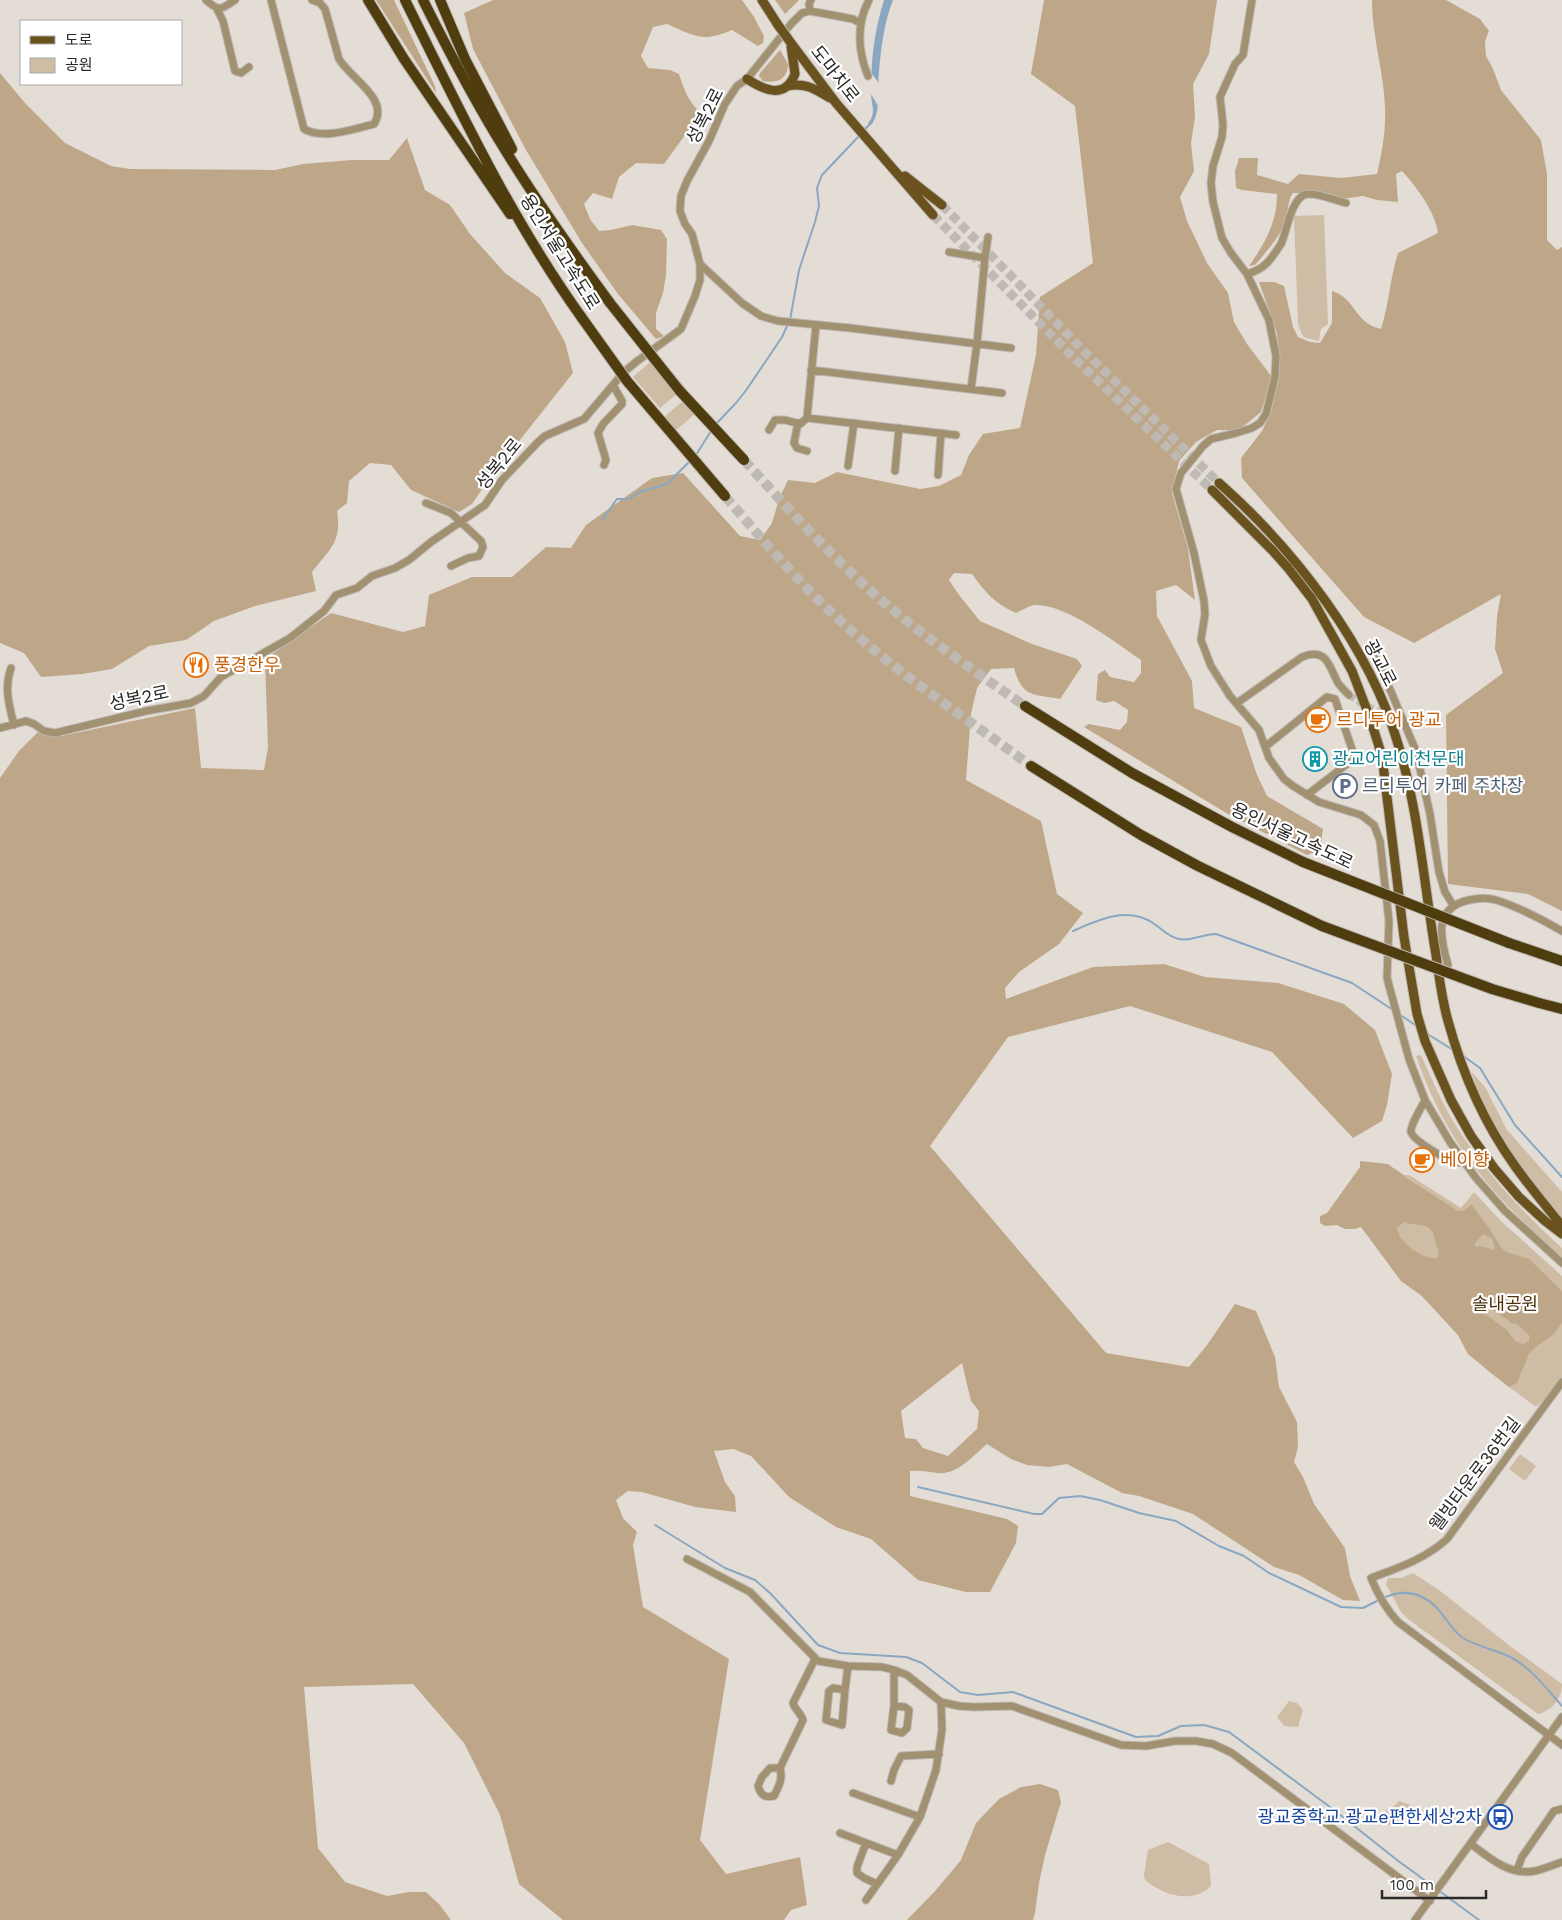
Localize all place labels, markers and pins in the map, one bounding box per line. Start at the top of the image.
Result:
restaurant icon: 풍경한우 [183,652,209,678]
place label: 풍경한우 [214,654,280,675]
cafe icon: 르디투어 광교 [1305,707,1331,733]
place label: 르디투어 광교 [1336,709,1442,730]
building icon: 광교어린이천문대 [1302,746,1328,772]
place label: 광교어린이천문대 [1332,748,1464,769]
parking icon: 르디투어 카페 주차장 [1332,773,1358,799]
place label: 르디투어 카페 주차장 [1362,775,1523,796]
cafe icon: 베이향 [1409,1147,1435,1173]
place label: 베이향 [1440,1149,1490,1170]
bus stop icon: 광교중학교.광교e편한세상2차 [1487,1804,1513,1830]
place label: 광교중학교.광교e편한세상2차 [1258,1806,1482,1827]

